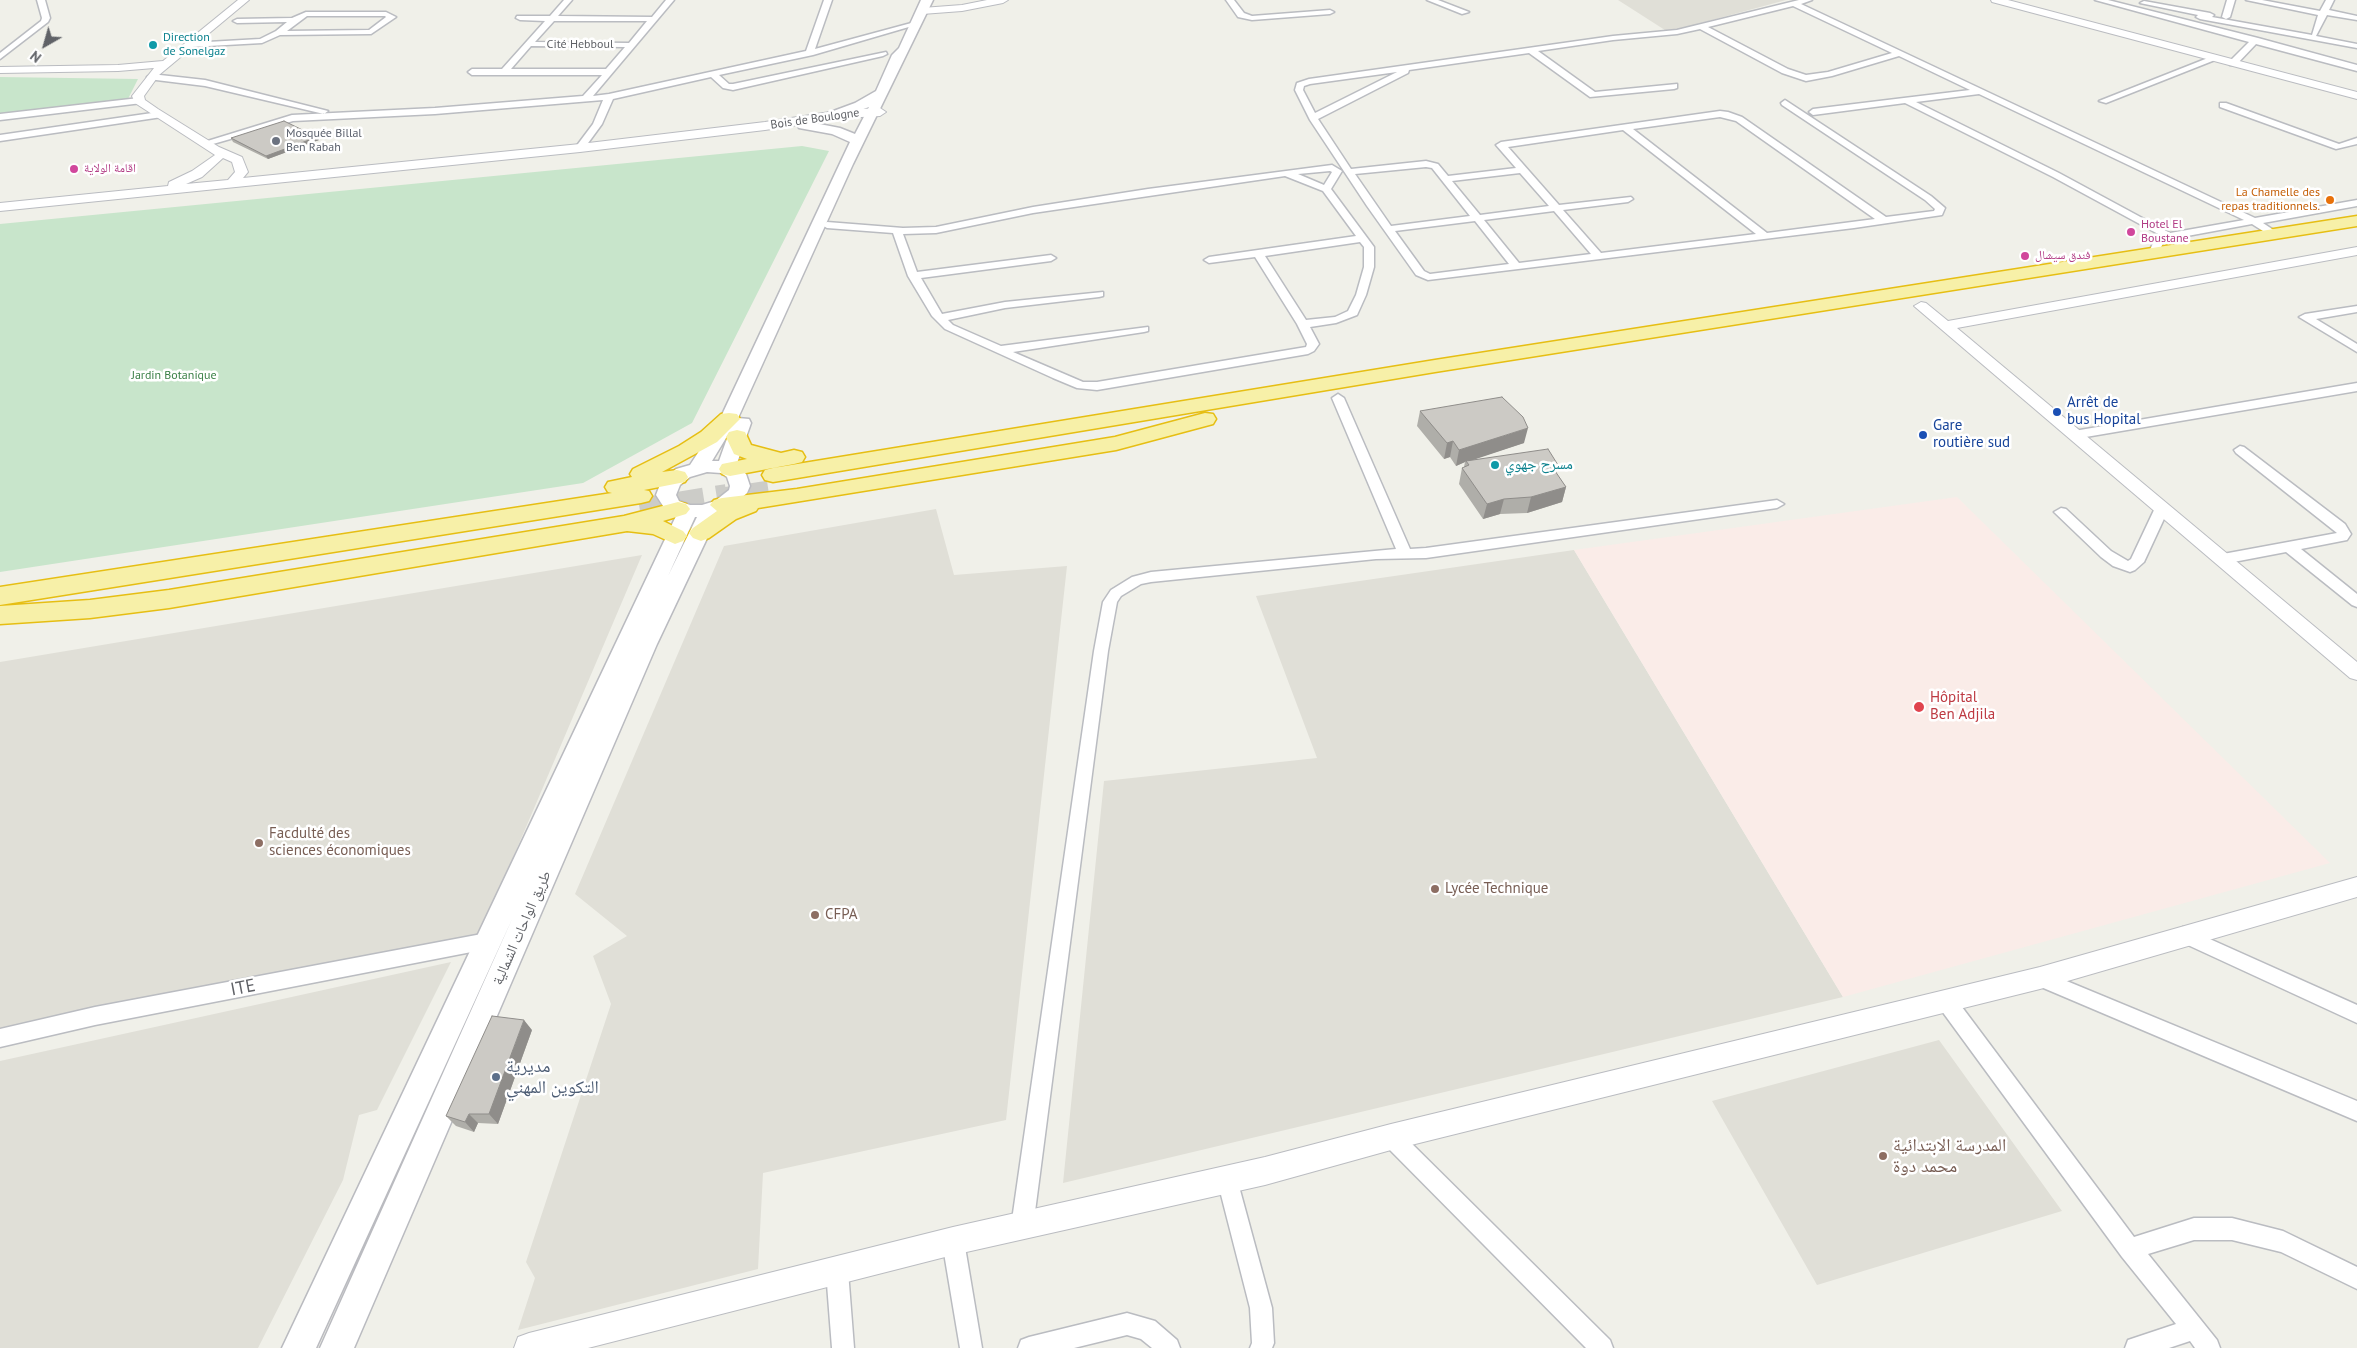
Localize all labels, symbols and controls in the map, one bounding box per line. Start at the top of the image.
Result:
north arrow [20,20,70,70]
place label: Direction de Sonelgaz [163,31,225,59]
street label: Cité Hebboul [547,38,613,52]
marker: Direction de Sonelgaz [147,39,159,51]
text: N [27,47,45,67]
street label: Bois de Boulogne [770,106,860,132]
place label: Mosquée Billal Ben Rabah [286,127,362,155]
marker: Mosquée Billal Ben Rabah [270,135,282,147]
place label: اقامة الولاية [84,162,136,176]
marker: اقامة الولاية [68,163,80,175]
place label: La Chamelle des repas traditionnels. [2221,186,2320,214]
marker: La Chamelle des repas traditionnels. [2324,194,2336,206]
place label: Hotel El Boustane [2141,218,2189,246]
marker: Hotel El Boustane [2125,226,2137,238]
place label: فندق سيشال [2035,249,2091,263]
marker: فندق سيشال [2019,250,2031,262]
park label: Jardin Botanique [131,369,217,383]
place label: Arrêt de bus Hopital [2067,394,2141,429]
marker: Arrêt de bus Hopital [2051,406,2063,418]
place label: Gare routière sud [1933,417,2010,452]
marker: Gare routière sud [1917,429,1929,441]
place label: مسرح جهوي [1505,456,1573,474]
marker: مسرح جهوي [1489,459,1501,471]
place label: Hôpital Ben Adjila [1930,689,1995,724]
marker: Hôpital Ben Adjila [1912,700,1926,714]
place label: Facdulté des sciences économiques [269,825,411,860]
marker: Facdulté des sciences économiques [253,837,265,849]
street label: طريق الواحات الشمالية [489,868,555,988]
place label: Lycée Technique [1445,880,1548,898]
marker: Lycée Technique [1429,883,1441,895]
place label: CFPA [825,906,858,924]
marker: CFPA [809,909,821,921]
street label: ITE [229,975,257,1001]
place label: مديرية التكوين المهني [506,1056,599,1098]
marker: مديرية التكوين المهني [490,1071,502,1083]
place label: المدرسة الابتدائية محمد دوة [1893,1135,2006,1178]
marker: المدرسة الابتدائية محمد دوة [1877,1150,1889,1162]

